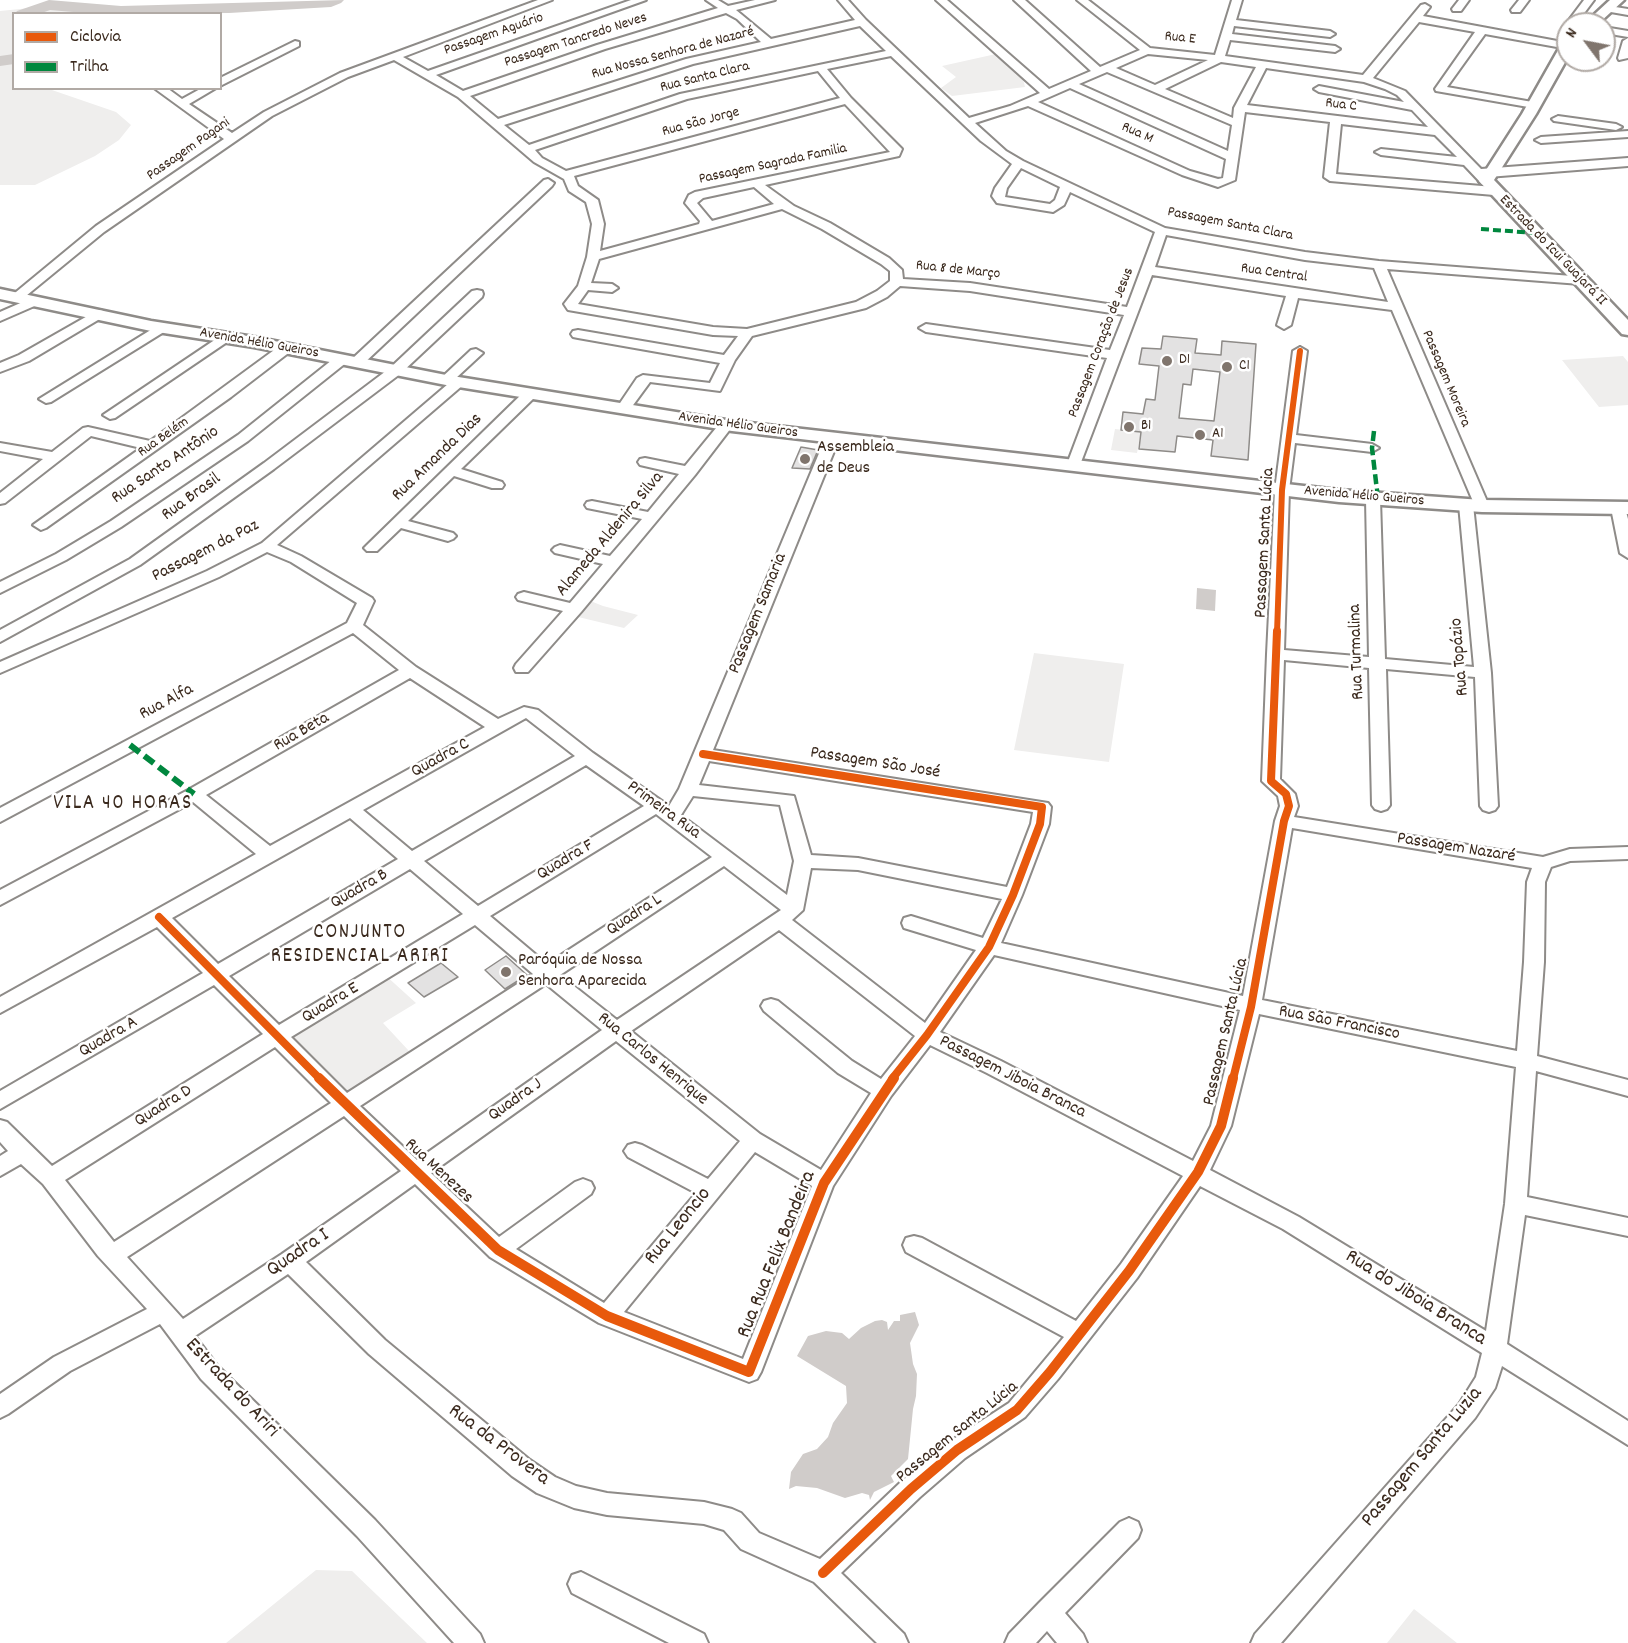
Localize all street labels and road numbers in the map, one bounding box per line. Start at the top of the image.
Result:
street label: Passagem Tancredo Neves [502,9,650,73]
street label: Passagem Aguário [442,10,546,60]
street label: Rua Nossa Senhora de Nazaré [590,24,756,84]
street label: Rua E [1164,28,1196,50]
street label: Rua Santa Clara [658,58,752,98]
street label: Rua C [1324,95,1358,117]
street label: Rua São Jorge [660,104,742,142]
street label: Passagem Pagani [144,115,234,185]
street label: Rua M [1118,119,1156,149]
street label: Passagem Sagrada Familia [697,141,849,189]
street label: Estrada do Icui Guajará II [1494,192,1610,310]
street label: Passagem Santa Clara [1166,204,1294,246]
street label: Rua 8 de Março [915,258,1001,284]
street label: Rua Central [1240,260,1308,288]
street label: Passagem Coração de Jesus [1065,266,1139,420]
street label: Avenida Hélio Gueiros [198,325,320,363]
street label: Passagem Moreira [1417,328,1473,430]
street label: Rua Amanda Dias [388,409,488,507]
street label: Avenida Hélio Gueiros [677,409,799,443]
street label: Rua Belém [135,414,193,462]
street label: Rua Santo Antônio [108,422,224,510]
street label: Passagem Santa Lúcia [1251,467,1281,619]
street label: Alameda Aldenira Silva [552,468,670,602]
street label: Rua Brasil [158,469,226,527]
street label: Avenida Hélio Gueiros [1303,483,1425,511]
street label: Passagem da Paz [149,516,263,588]
street label: Passagem Samaria [725,551,793,677]
street label: Rua Turmalina [1346,604,1370,700]
street label: Rua Topázio [1447,617,1475,697]
street label: Rua Alfa [136,680,198,726]
street label: Rua Beta [270,708,334,758]
street label: Quadra C [408,734,474,784]
street label: Passagem São José [808,743,942,785]
street label: Primeira Rua [622,777,704,845]
street label: Passagem Nazaré [1395,829,1517,869]
street label: Quadra F [534,836,598,886]
street label: Quadra B [327,865,393,915]
street label: Quadra L [603,890,667,942]
street label: Passagem Santa Lúcia [1200,956,1254,1108]
street label: Quadra E [299,979,363,1029]
street label: Rua São Francisco [1277,1002,1401,1046]
street label: Rua Carlos Henrique [592,1009,712,1111]
street label: Quadra A [76,1013,142,1063]
street label: Passagem Jiboia Branca [935,1032,1089,1124]
street label: Quadra J [485,1075,547,1127]
street label: Quadra D [131,1081,197,1133]
street label: Rua Menezes [399,1135,477,1209]
street label: Rua Rua Felix Bandeira [733,1168,823,1342]
street label: Rua Leoncio [640,1183,718,1271]
street label: Quadra I [263,1224,335,1284]
street label: Rua do Jiboia Branca [1340,1245,1490,1353]
street label: Estrada do Ariri [178,1334,284,1444]
street label: Passagem Santa Lúcia [893,1377,1023,1489]
street label: Passagem Santa Luzia [1357,1383,1489,1533]
street label: Rua da Provera [442,1400,554,1492]

